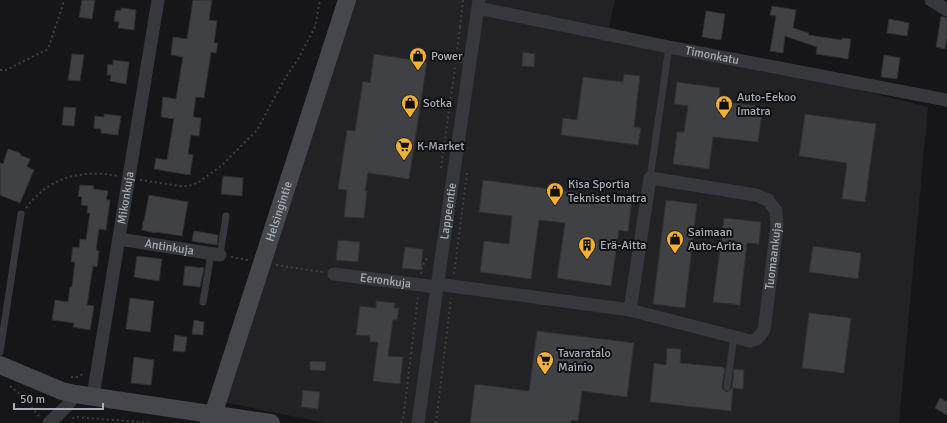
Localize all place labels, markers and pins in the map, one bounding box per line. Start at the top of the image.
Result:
shop icon: Power [408,46,428,71]
place label: Power [431,49,463,64]
place label: Auto-Eekoo Imatra [737,90,796,119]
shop icon: Sotka [400,93,420,118]
shop icon: Auto-Eekoo Imatra [714,94,734,119]
place label: Sotka [423,96,452,111]
supermarket icon: K-Market [394,136,414,161]
place label: K-Market [417,139,464,154]
place label: Kisa Sportia Tekniset Imatra [568,177,646,206]
shop icon: Kisa Sportia Tekniset Imatra [545,181,565,206]
place label: Saimaan Auto-Arita [688,225,742,254]
shop icon: Saimaan Auto-Arita [665,229,685,254]
building icon: Erä-Aitta [577,235,597,260]
place label: Erä-Aitta [600,238,646,253]
place label: Tavaratalo Mainio [558,346,611,375]
supermarket icon: Tavaratalo Mainio [535,350,555,375]

